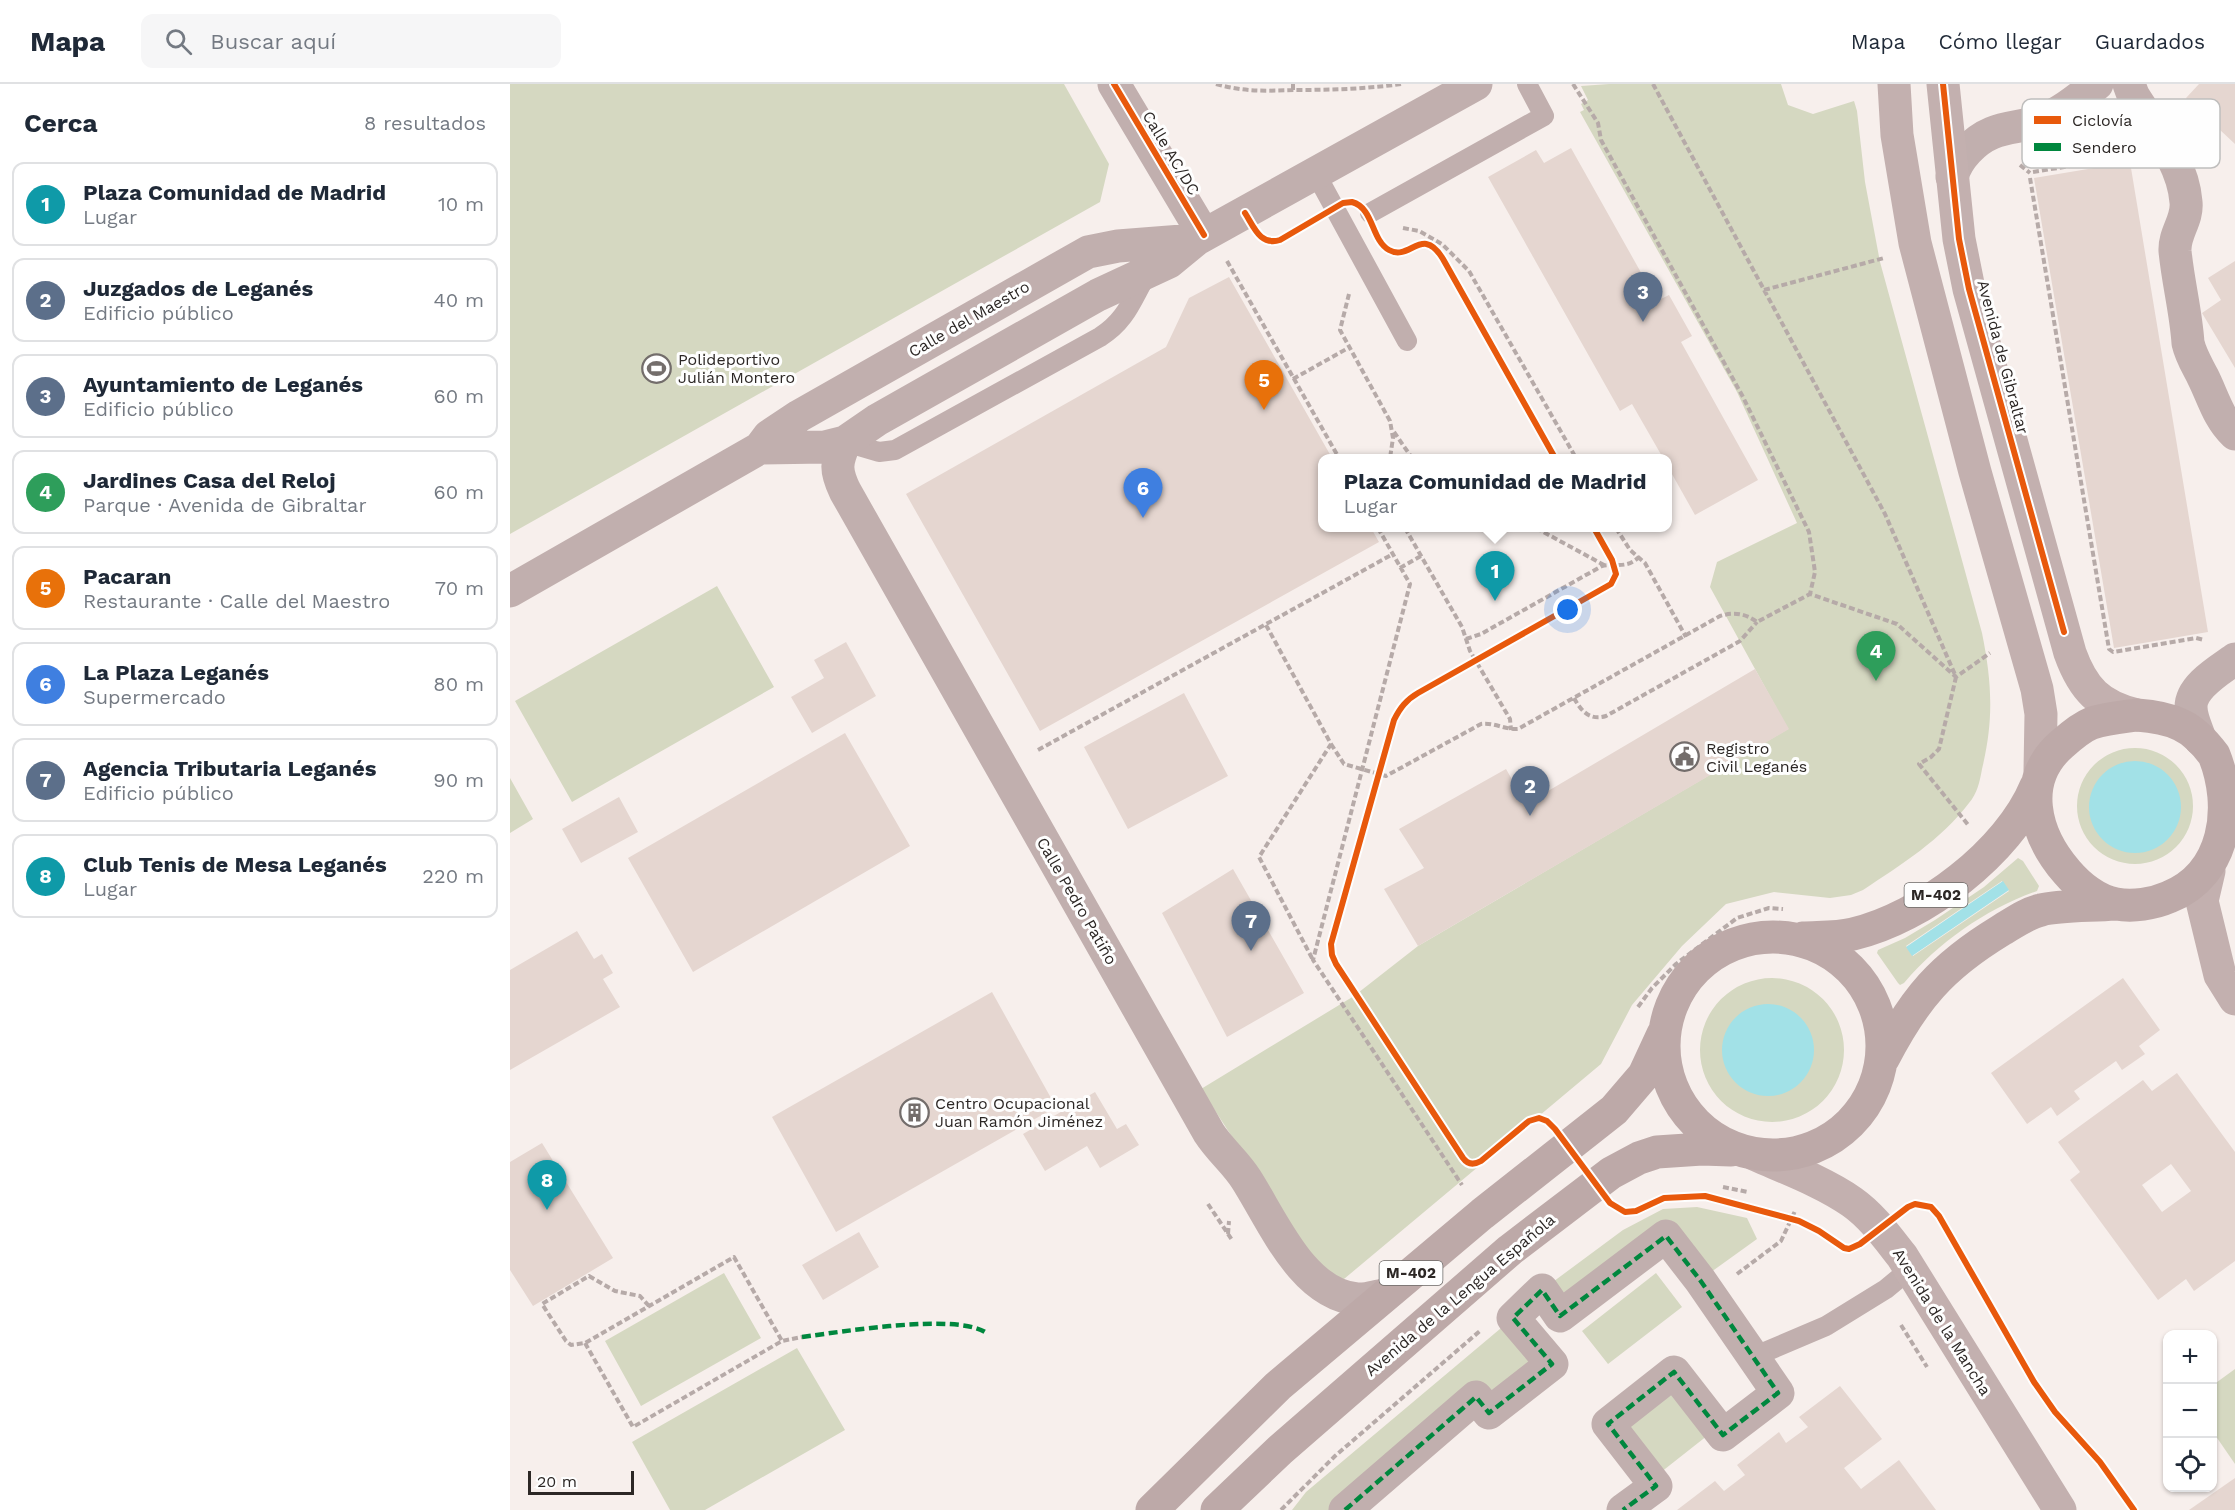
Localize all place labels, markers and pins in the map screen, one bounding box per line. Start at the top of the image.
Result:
pin: 3 [1624,272,1662,322]
place label: Polideportivo Julián Montero [678,350,795,387]
sports icon: Polideportivo Julián Montero [641,352,673,384]
pin: 5 [1244,360,1284,410]
pin: 6 [1124,468,1162,518]
pin: 1 [1476,552,1514,601]
pin: 4 [1856,632,1896,681]
place label: Registro Civil Leganés [1706,739,1807,776]
public building icon: Registro Civil Leganés [1669,741,1701,773]
pin: 2 [1510,766,1550,816]
pin: 7 [1232,902,1270,951]
place label: Centro Ocupacional Juan Ramón Jiménez [935,1094,1103,1131]
building icon: Centro Ocupacional Juan Ramón Jiménez [898,1096,930,1128]
pin: 8 [528,1160,567,1210]

